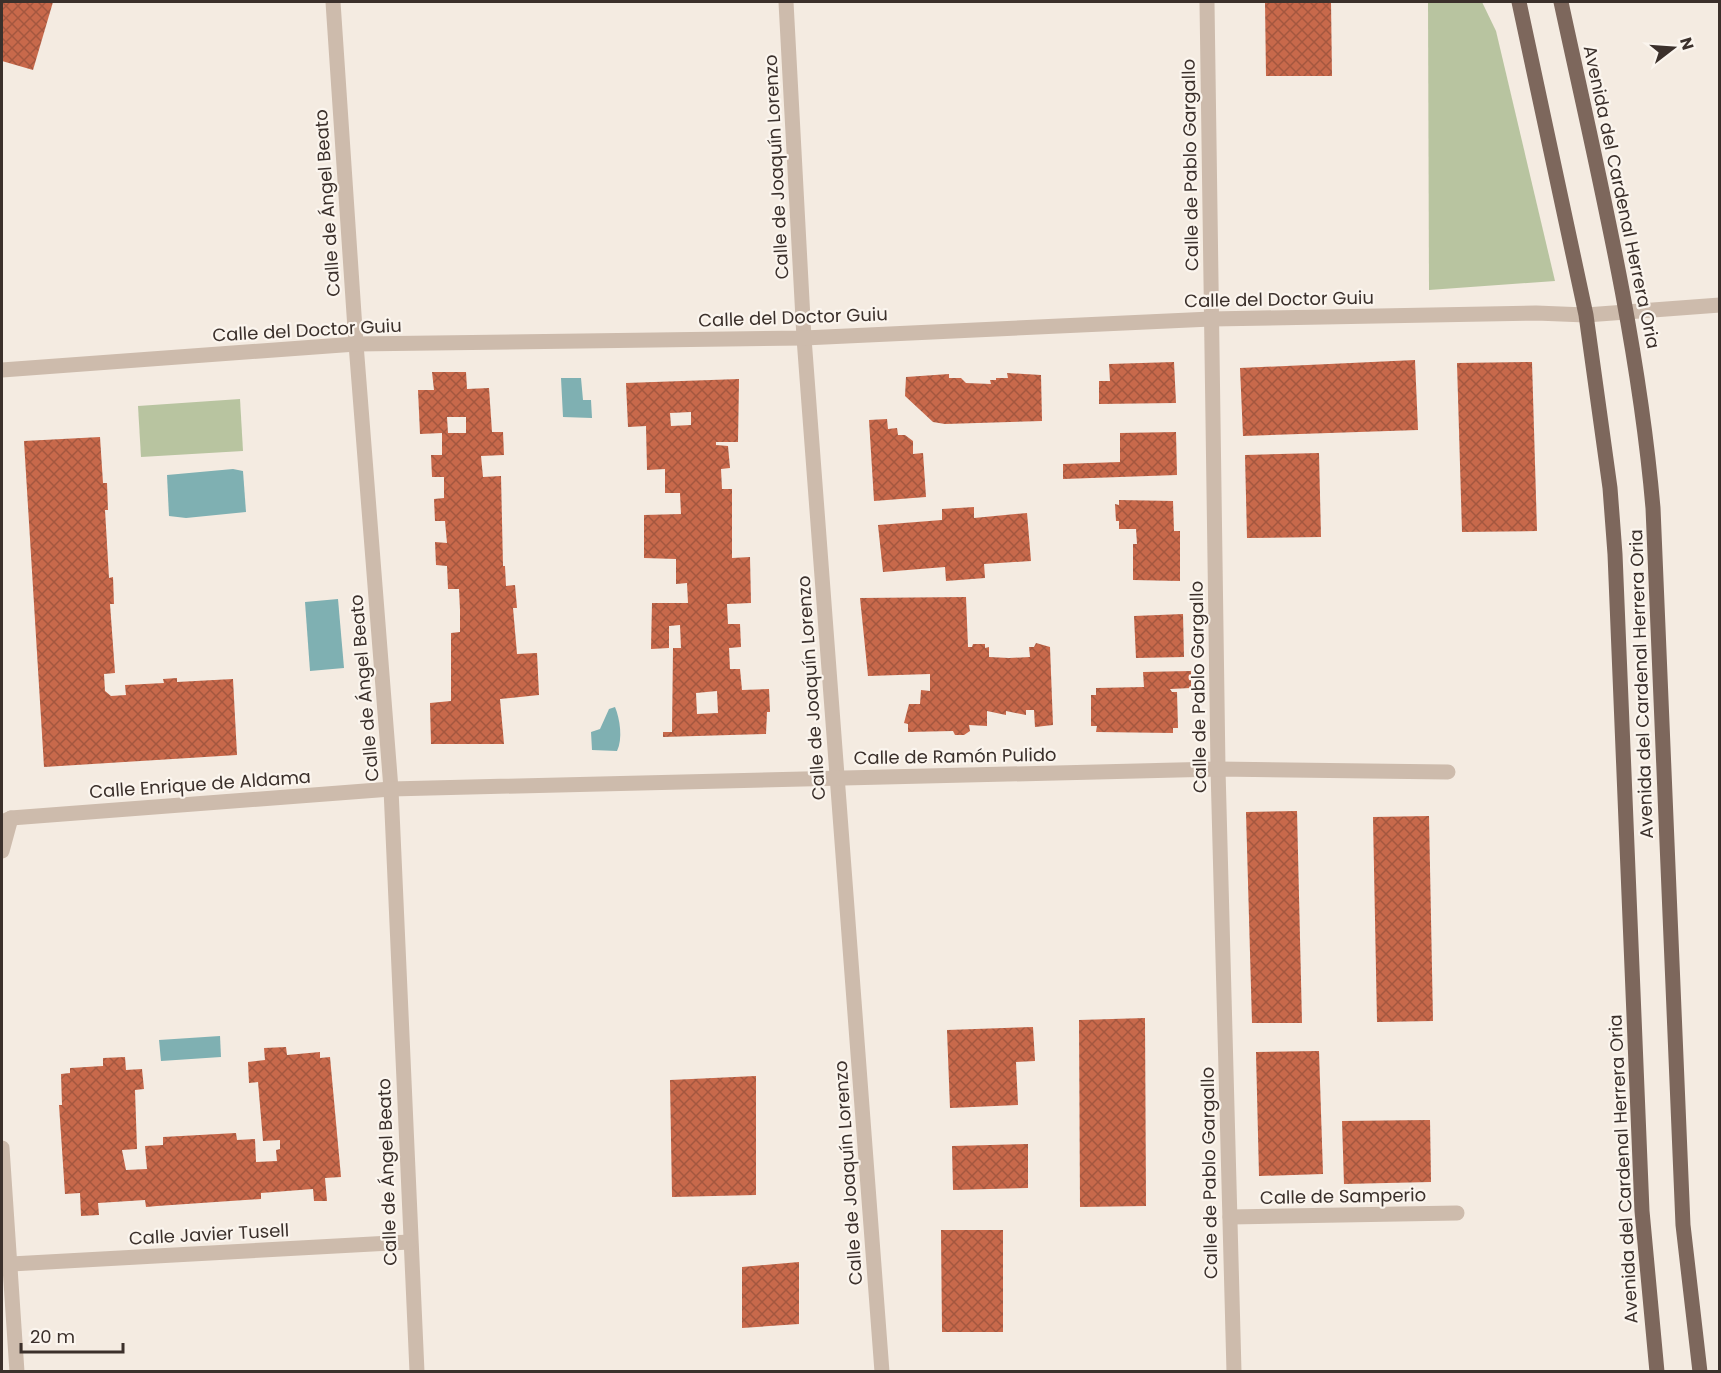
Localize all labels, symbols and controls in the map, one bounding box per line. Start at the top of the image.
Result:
north arrow [1643,18,1703,78]
text: N [1674,35,1700,53]
street label: Avenida del Cardenal Herrera Oria [1578,43,1666,351]
street label: Calle de Joaquín Lorenzo [758,54,794,280]
street label: Calle de Pablo Gargallo [1176,59,1204,271]
street label: Calle de Ángel Beato [308,109,346,297]
street label: Calle del Doctor Guiu [1184,285,1374,313]
street label: Calle del Doctor Guiu [698,301,888,333]
street label: Calle del Doctor Guiu [212,313,402,347]
street label: Avenida del Cardenal Herrera Oria [1623,529,1659,839]
street label: Calle de Joaquín Lorenzo [791,575,831,801]
street label: Calle de Pablo Gargallo [1184,581,1212,793]
street label: Calle de Ángel Beato [343,593,385,783]
street label: Calle de Ramón Pulido [853,742,1057,770]
street label: Calle Enrique de Aldama [88,764,312,804]
street label: Avenida del Cardenal Herrera Oria [1602,1014,1644,1324]
street label: Calle de Joaquín Lorenzo [828,1060,868,1286]
street label: Calle de Pablo Gargallo [1195,1067,1223,1279]
street label: Calle de Ángel Beato [371,1078,403,1266]
street label: Calle de Samperio [1260,1182,1426,1210]
street label: Calle Javier Tusell [128,1217,290,1251]
scale bar [21,1316,123,1354]
text: 20 m [30,1324,75,1349]

